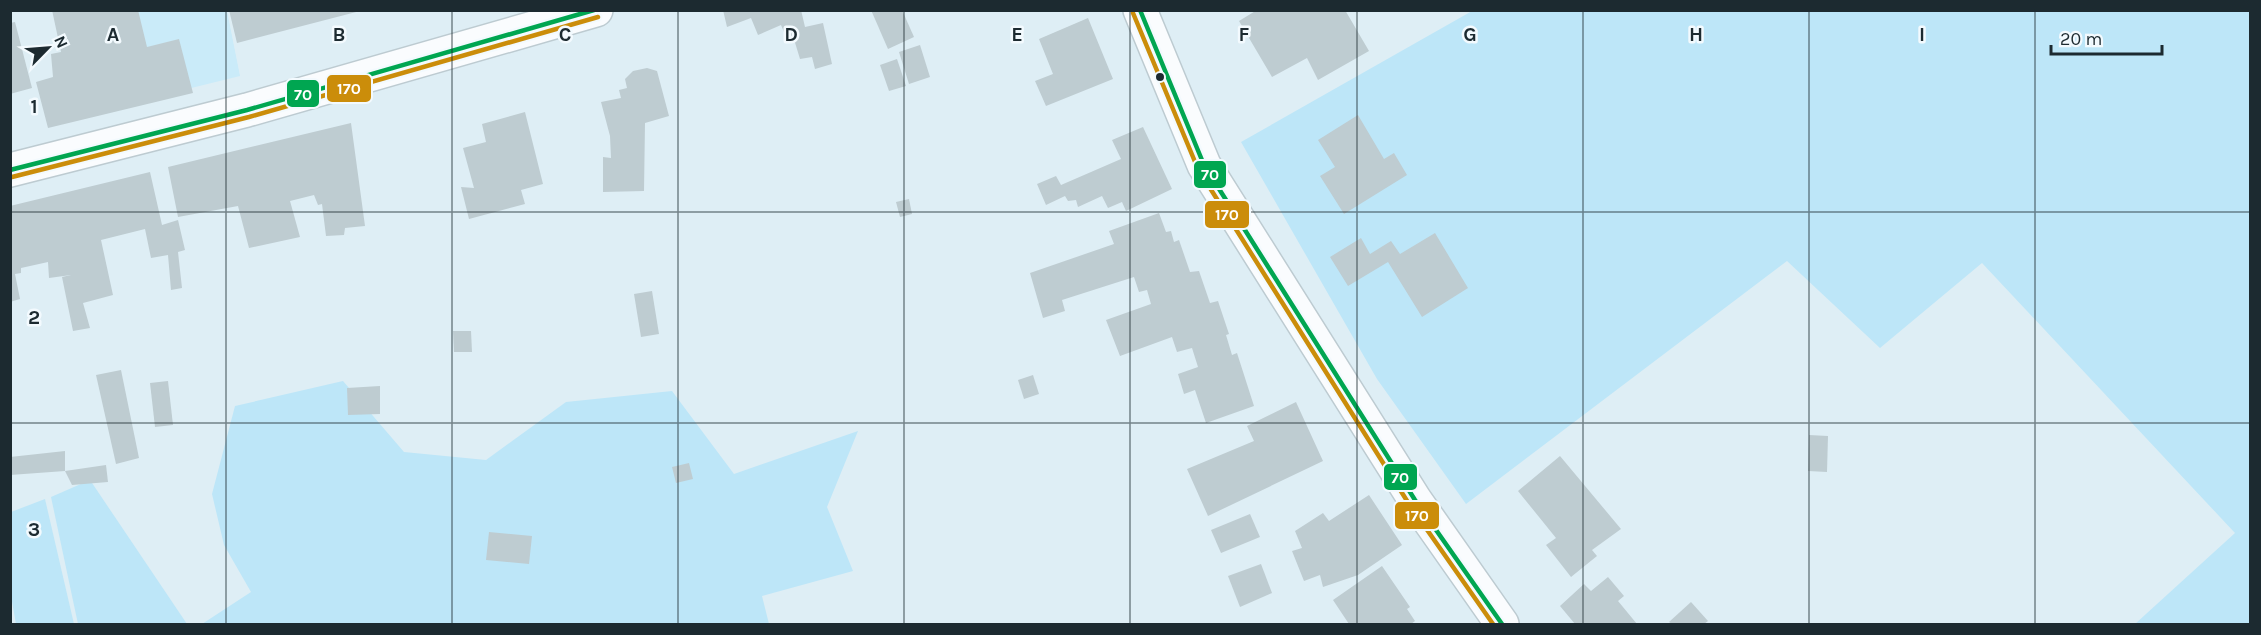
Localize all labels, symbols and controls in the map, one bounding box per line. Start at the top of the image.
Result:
north arrow [18,18,78,78]
scale bar [2051,18,2162,56]
text: A [107,23,120,46]
text: B [333,23,345,46]
text: C [559,23,571,46]
text: D [784,23,798,46]
text: E [1011,23,1023,46]
text: F [1239,23,1250,46]
text: G [1463,23,1477,46]
text: H [1689,23,1703,46]
text: I [1919,23,1925,46]
text: 20 m [2060,28,2102,50]
text: N [50,33,72,51]
unlabelled marker [1154,71,1166,83]
line badge: 170 [326,74,372,103]
line badge: 70 [286,79,320,108]
text: 170 [337,79,361,98]
text: 70 [294,85,312,104]
text: 1 [30,95,38,118]
line badge: 70 [1193,160,1227,189]
text: 70 [1201,165,1219,184]
line badge: 170 [1204,200,1250,229]
text: 170 [1215,205,1239,224]
text: 2 [28,306,40,329]
line badge: 70 [1383,463,1418,491]
text: 70 [1391,468,1409,487]
line badge: 170 [1394,501,1440,530]
text: 170 [1405,506,1429,525]
text: 3 [28,518,40,541]

